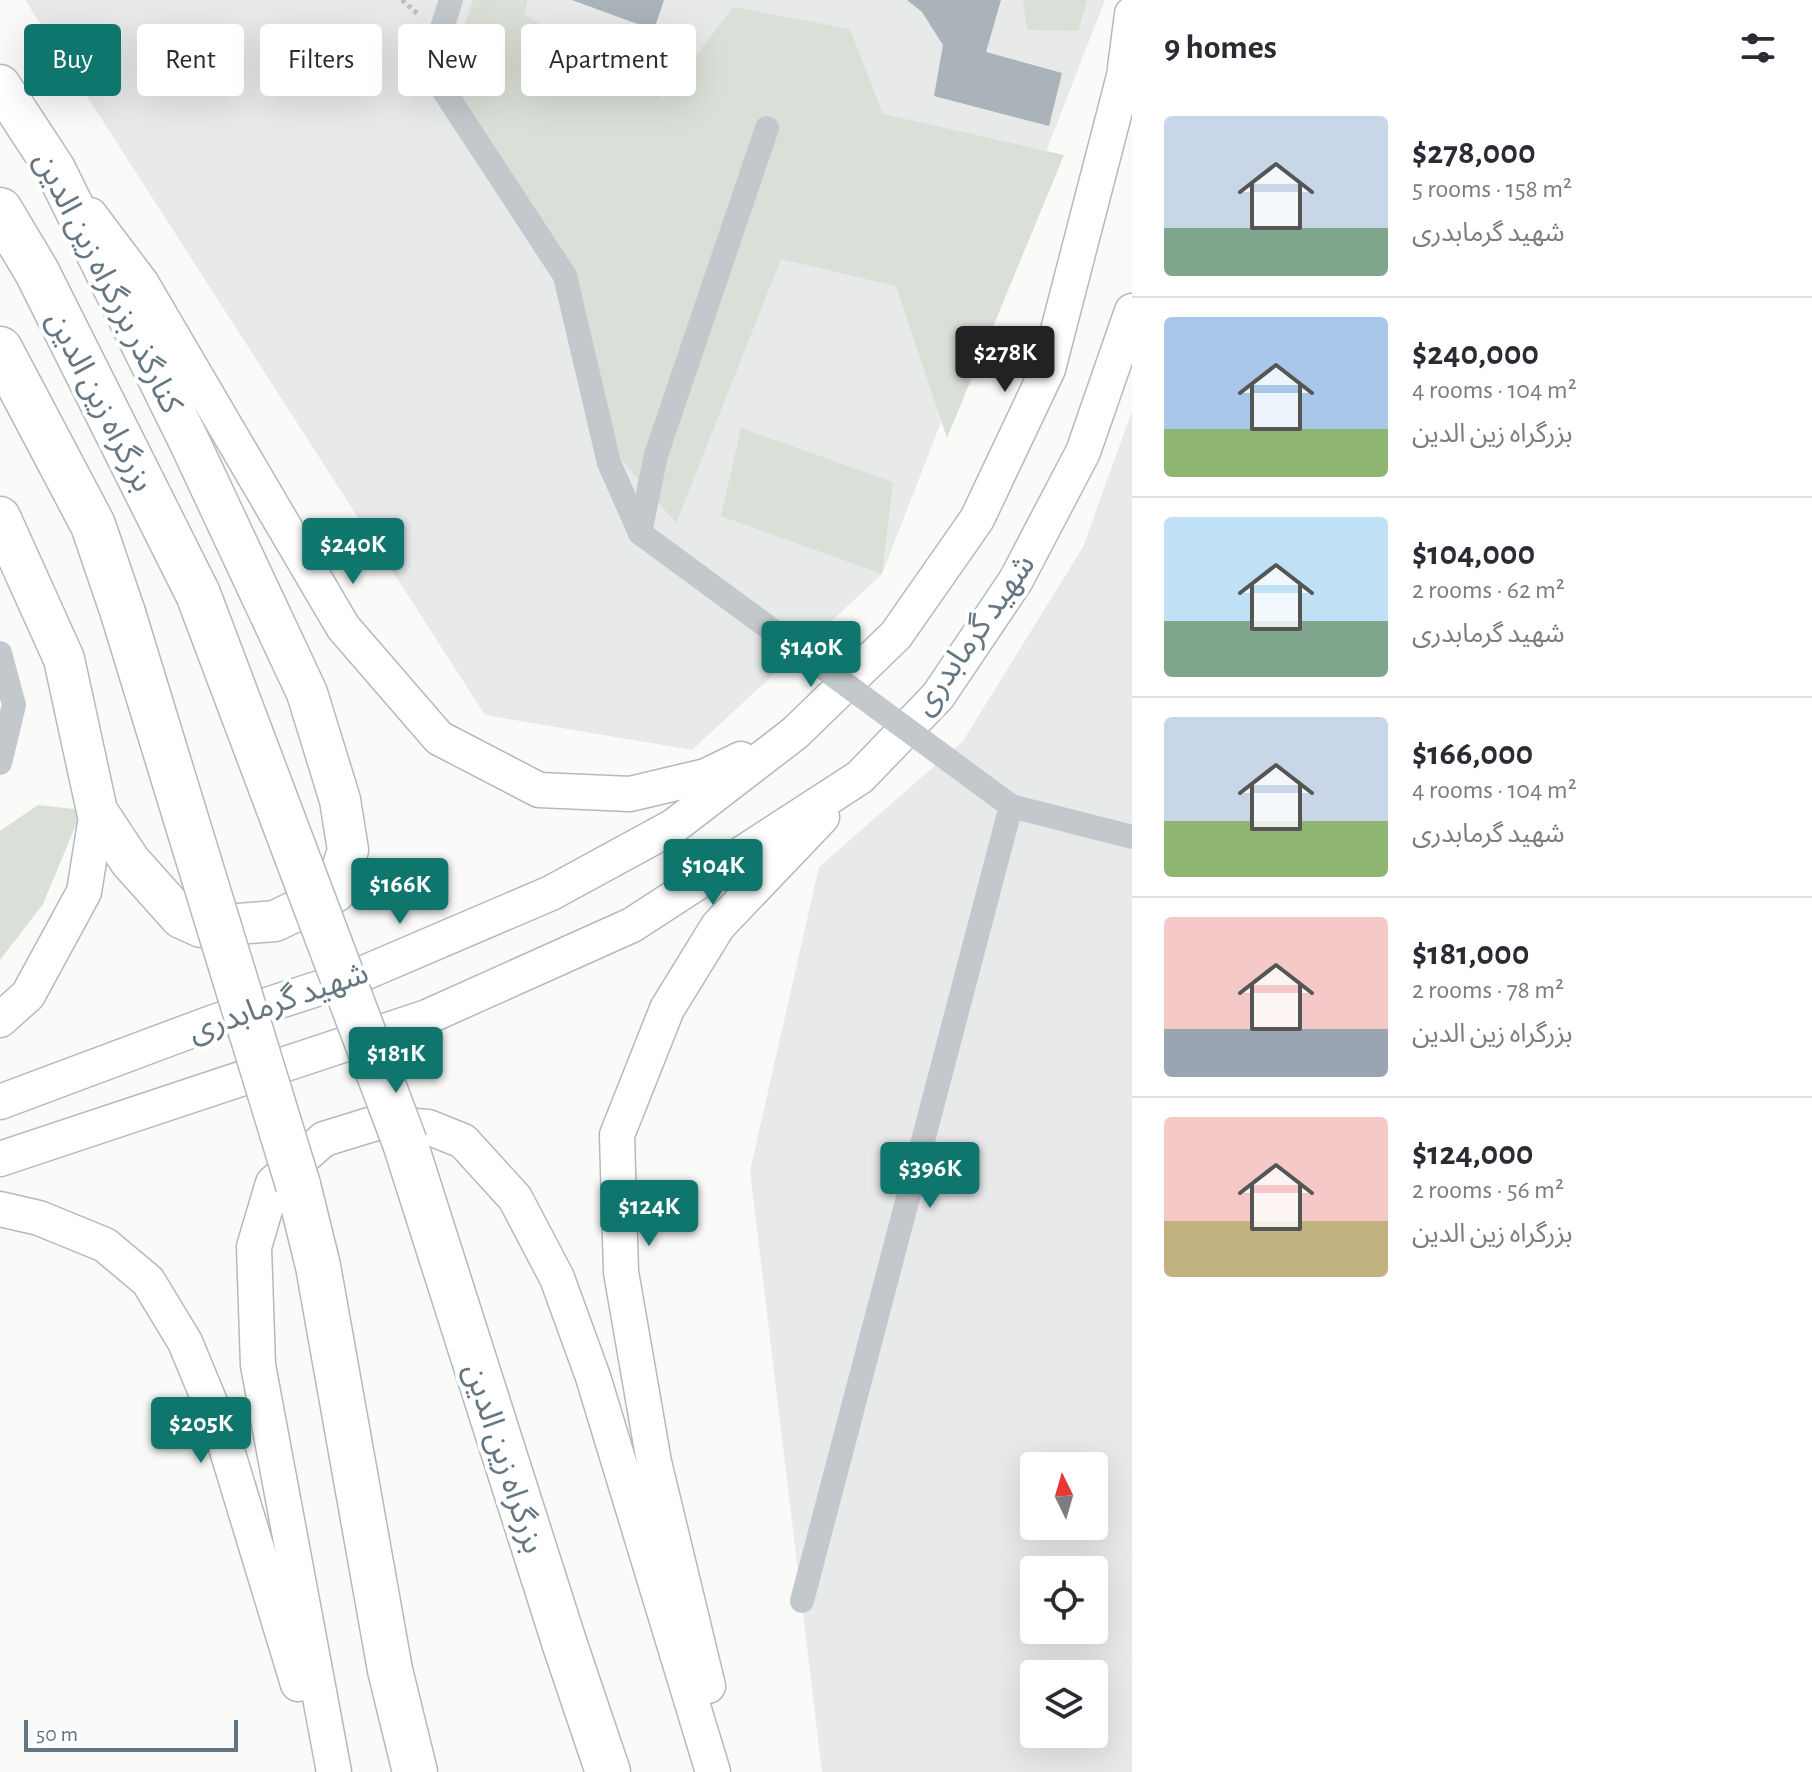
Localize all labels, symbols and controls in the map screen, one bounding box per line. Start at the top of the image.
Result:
chip: Buy [24,24,121,96]
chip: Rent [137,24,244,96]
chip: Filters [260,24,382,96]
chip: New [398,24,505,96]
chip: Apartment [521,24,696,96]
icon: filters [1736,26,1780,70]
text: 9 homes [1164,31,1277,65]
text: $278,000 [1412,136,1536,170]
street label: کنارگذر بزرگراه زین الدین [26,145,192,419]
icon: home [1228,148,1324,244]
text: 5 rooms · 158 m² [1412,176,1572,202]
text: شهید گرمابدری [1412,220,1565,246]
street label: بزرگراه زین الدین [39,304,163,498]
pin: $278K [949,326,1061,394]
text: $240,000 [1412,337,1539,371]
text: $278K [973,339,1037,365]
icon: home [1228,349,1324,445]
text: 4 rooms · 104 m² [1412,377,1577,403]
text: بزرگراه زین الدین [1412,421,1573,447]
pin: $240K [297,518,409,586]
text: $240K [320,531,386,557]
text: $104,000 [1412,537,1535,571]
street label: شهید گرمابدری [906,548,1042,722]
icon: home [1228,549,1324,645]
text: 2 rooms · 62 m² [1412,577,1565,603]
pin: $140K [755,621,867,689]
text: شهید گرمابدری [1412,621,1565,647]
text: $140K [780,634,842,660]
text: $166,000 [1412,737,1533,771]
icon: home [1228,749,1324,845]
text: 4 rooms · 104 m² [1412,777,1577,803]
text: شهید گرمابدری [1412,821,1565,847]
pin: $104K [657,839,769,907]
text: $104K [682,852,744,878]
pin: $166K [344,858,456,926]
text: $166K [369,871,431,897]
text: $181,000 [1412,937,1529,971]
icon: home [1228,949,1324,1045]
street label: شهید گرمابدری [184,955,373,1050]
text: 2 rooms · 78 m² [1412,977,1564,1003]
text: بزرگراه زین الدین [1412,1021,1573,1047]
pin: $181K [340,1027,452,1095]
text: $181K [367,1040,425,1066]
text: $124,000 [1412,1137,1534,1171]
pin: $396K [874,1142,986,1210]
icon: home [1228,1149,1324,1245]
text: $396K [898,1155,962,1181]
text: 2 rooms · 56 m² [1412,1177,1564,1203]
pin: $124K [593,1180,705,1248]
text: $124K [618,1193,680,1219]
text: بزرگراه زین الدین [1412,1221,1573,1247]
street label: بزرگراه زین الدین [456,1359,551,1558]
pin: $205K [145,1397,257,1465]
text: $205K [169,1410,233,1436]
north arrow [1020,1452,1108,1540]
map controls [1020,1452,1108,1748]
button: locate [1020,1556,1108,1644]
button: layers [1020,1660,1108,1748]
scale bar [24,1716,238,1752]
text: 50 m [36,1723,78,1745]

